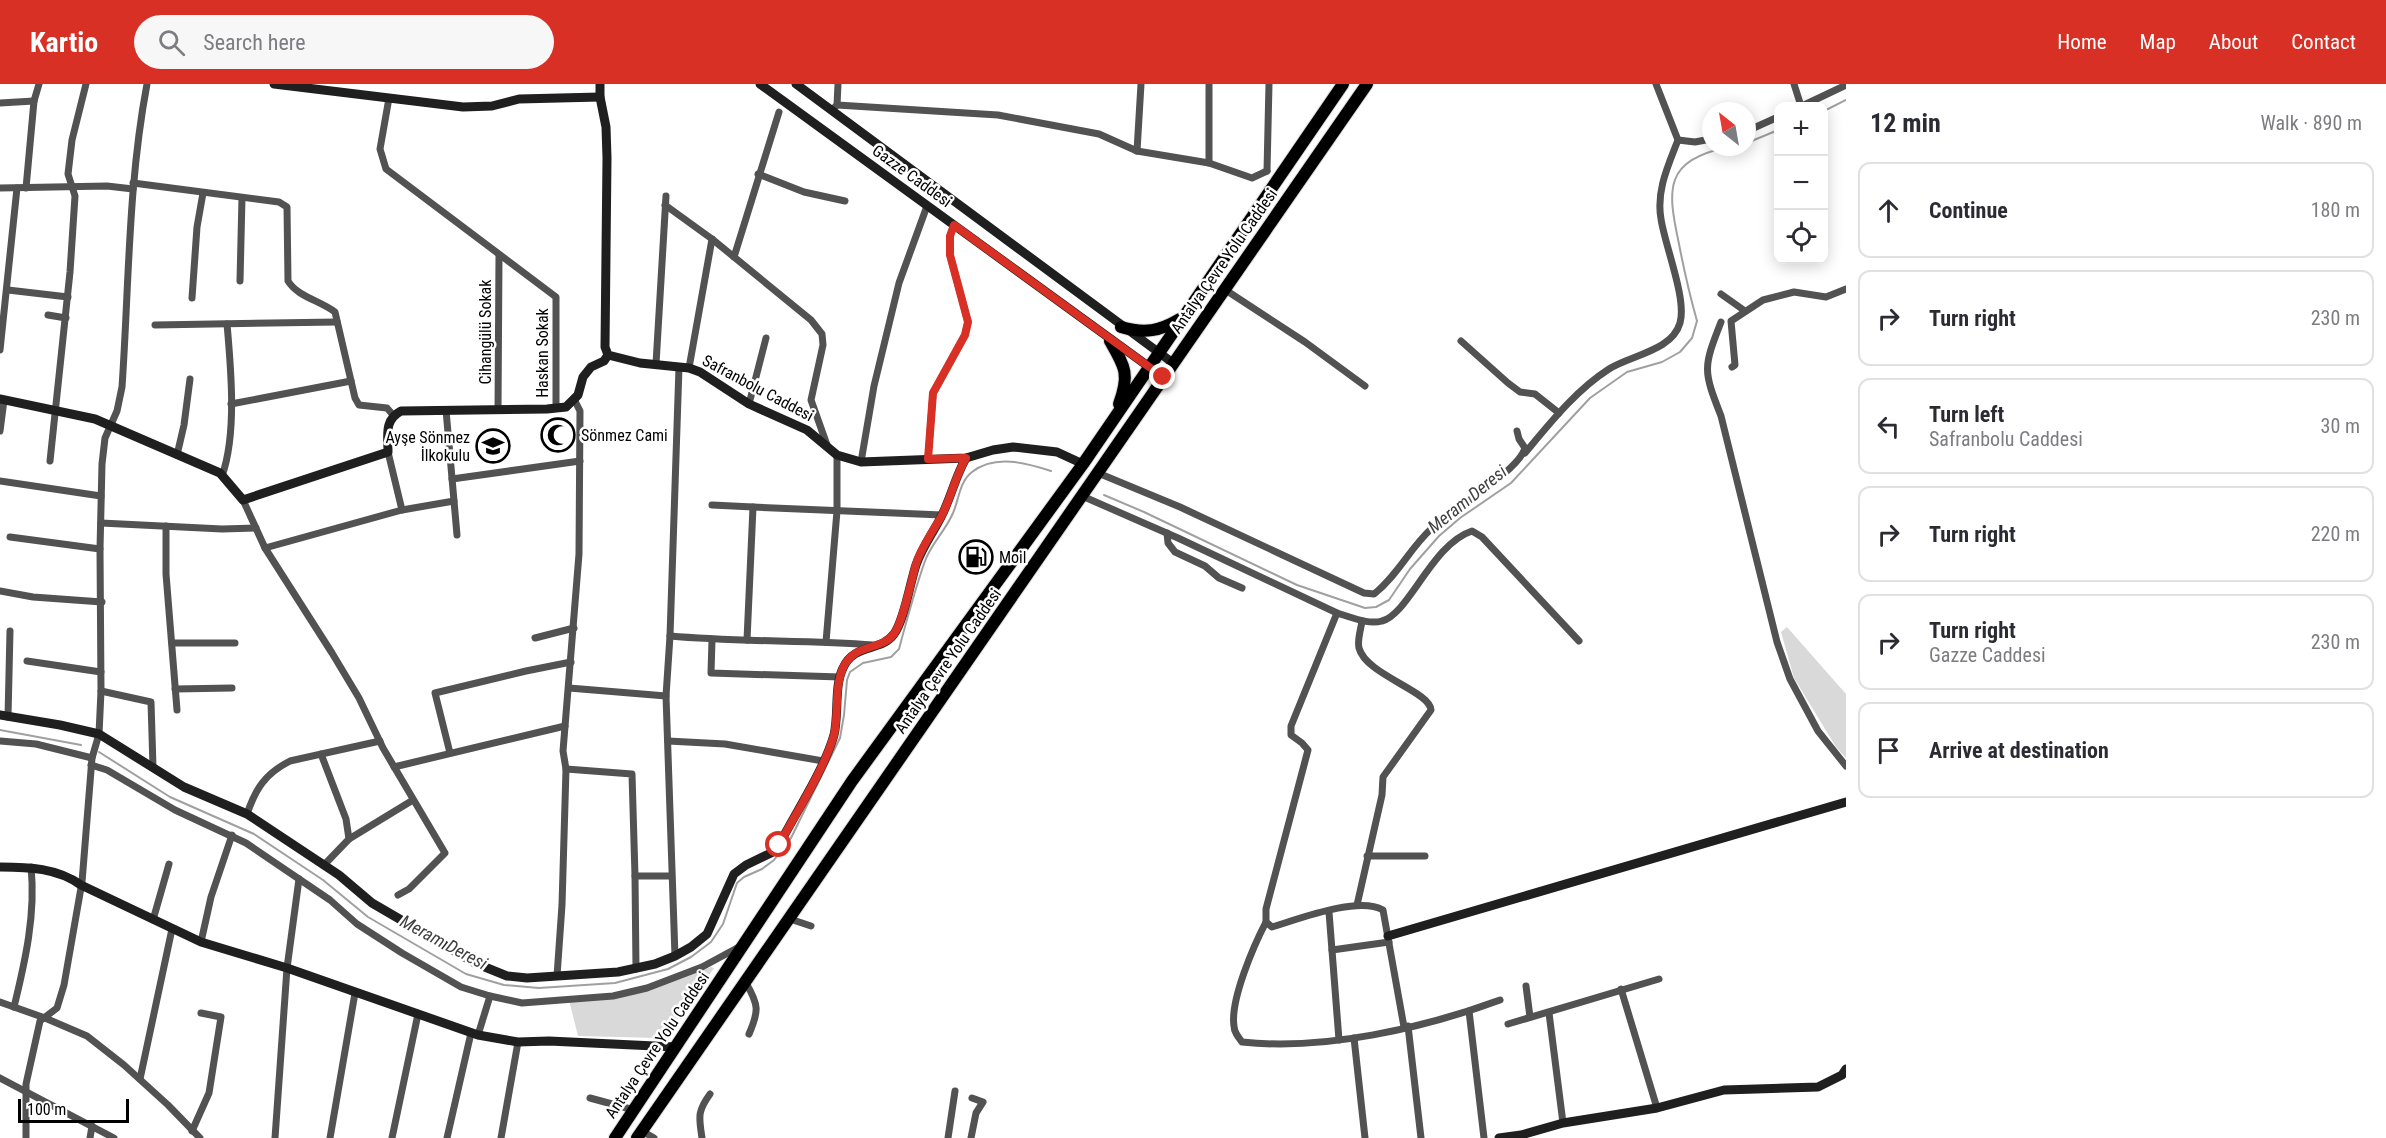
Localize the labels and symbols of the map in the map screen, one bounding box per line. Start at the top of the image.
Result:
north arrow [1702,102,1756,156]
street label: Gazze Caddesi [869,141,955,211]
street label: Antalya Çevre Yolu Caddesi [1167,185,1281,337]
street label: Cihangülü Sokak [476,279,495,385]
street label: Haskan Sokak [533,307,552,398]
street label: Safranbolu Caddesi [699,351,817,425]
route end [1149,363,1175,389]
mosque icon: Sönmez Cami [540,417,576,453]
place label: Sönmez Cami [581,426,668,445]
place label: Ayşe Sönmez İlkokulu [385,428,470,465]
school or university icon: Ayşe Sönmez İlkokulu [475,428,511,464]
water label: Meram Deresi [1423,460,1511,537]
fuel station icon: Moil [958,539,994,575]
place label: Moil [999,548,1026,567]
street label: Antalya Çevre Yolu Caddesi [891,585,1005,737]
route start [765,831,791,857]
water label: Meram Deresi [397,910,492,974]
street label: Antalya Çevre Yolu Caddesi [601,968,713,1122]
scale bar [18,1096,129,1124]

